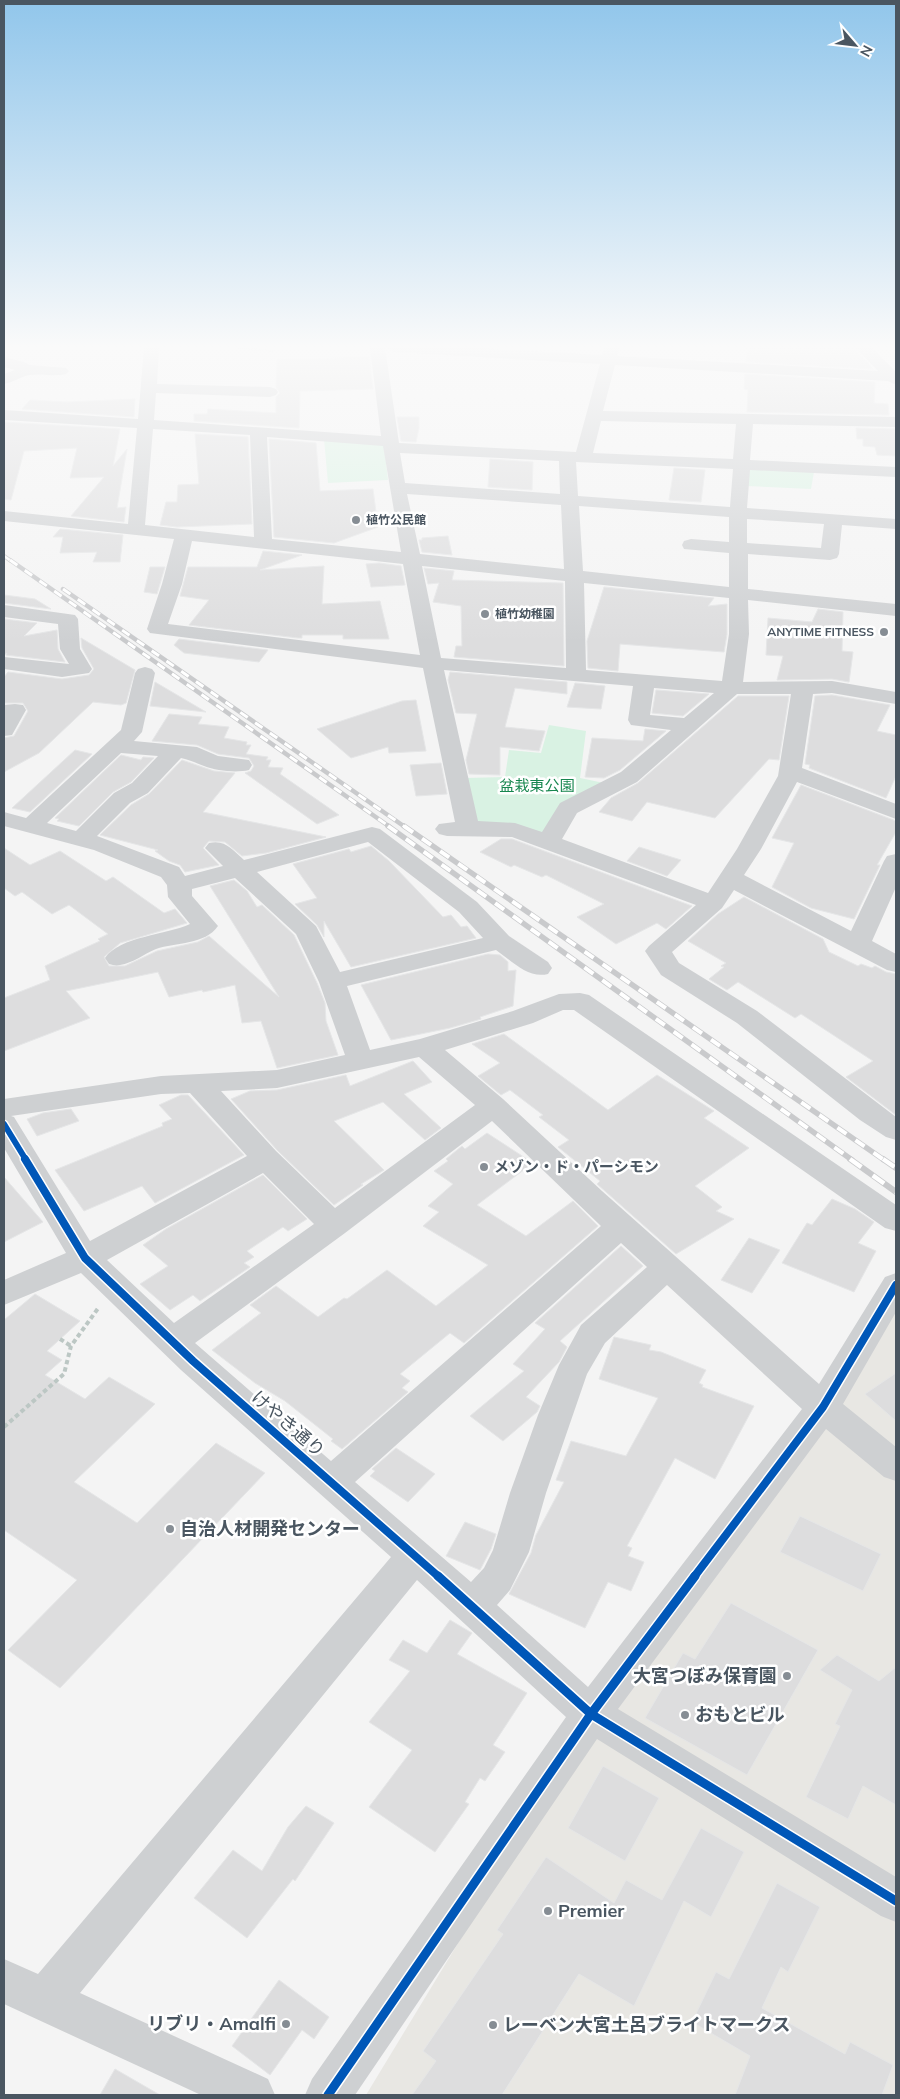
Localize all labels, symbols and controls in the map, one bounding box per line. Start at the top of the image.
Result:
north arrow [830,20,880,70]
text: N [856,42,877,60]
place label: 植竹公民館 [366,512,426,527]
marker: 植竹公民館 [350,514,362,526]
place label: 植竹幼稚園 [495,606,555,621]
marker: 植竹幼稚園 [479,608,491,620]
place label: ANYTIME FITNESS [767,624,874,639]
marker: ANYTIME FITNESS [878,626,890,638]
park label: 盆栽東公園 [499,776,575,795]
place label: メゾン・ド・パーシモン [494,1157,659,1176]
marker: メゾン・ド・パーシモン [478,1161,490,1173]
street label: けやき通り [247,1385,330,1462]
place label: 自治人材開発センター [180,1517,360,1540]
marker: 自治人材開発センター [164,1523,176,1535]
place label: 大宮つぼみ保育園 [633,1664,777,1687]
marker: 大宮つぼみ保育園 [781,1670,793,1682]
place label: おもとビル [695,1703,785,1726]
marker: おもとビル [679,1709,691,1721]
place label: Premier [558,1899,625,1922]
marker: Premier [542,1905,554,1917]
place label: リブリ・Amalfi [147,2012,276,2035]
place label: レーベン大宮土呂ブライトマークス [503,2013,790,2036]
marker: リブリ・Amalfi [280,2018,292,2030]
marker: レーベン大宮土呂ブライトマークス [487,2019,499,2031]

